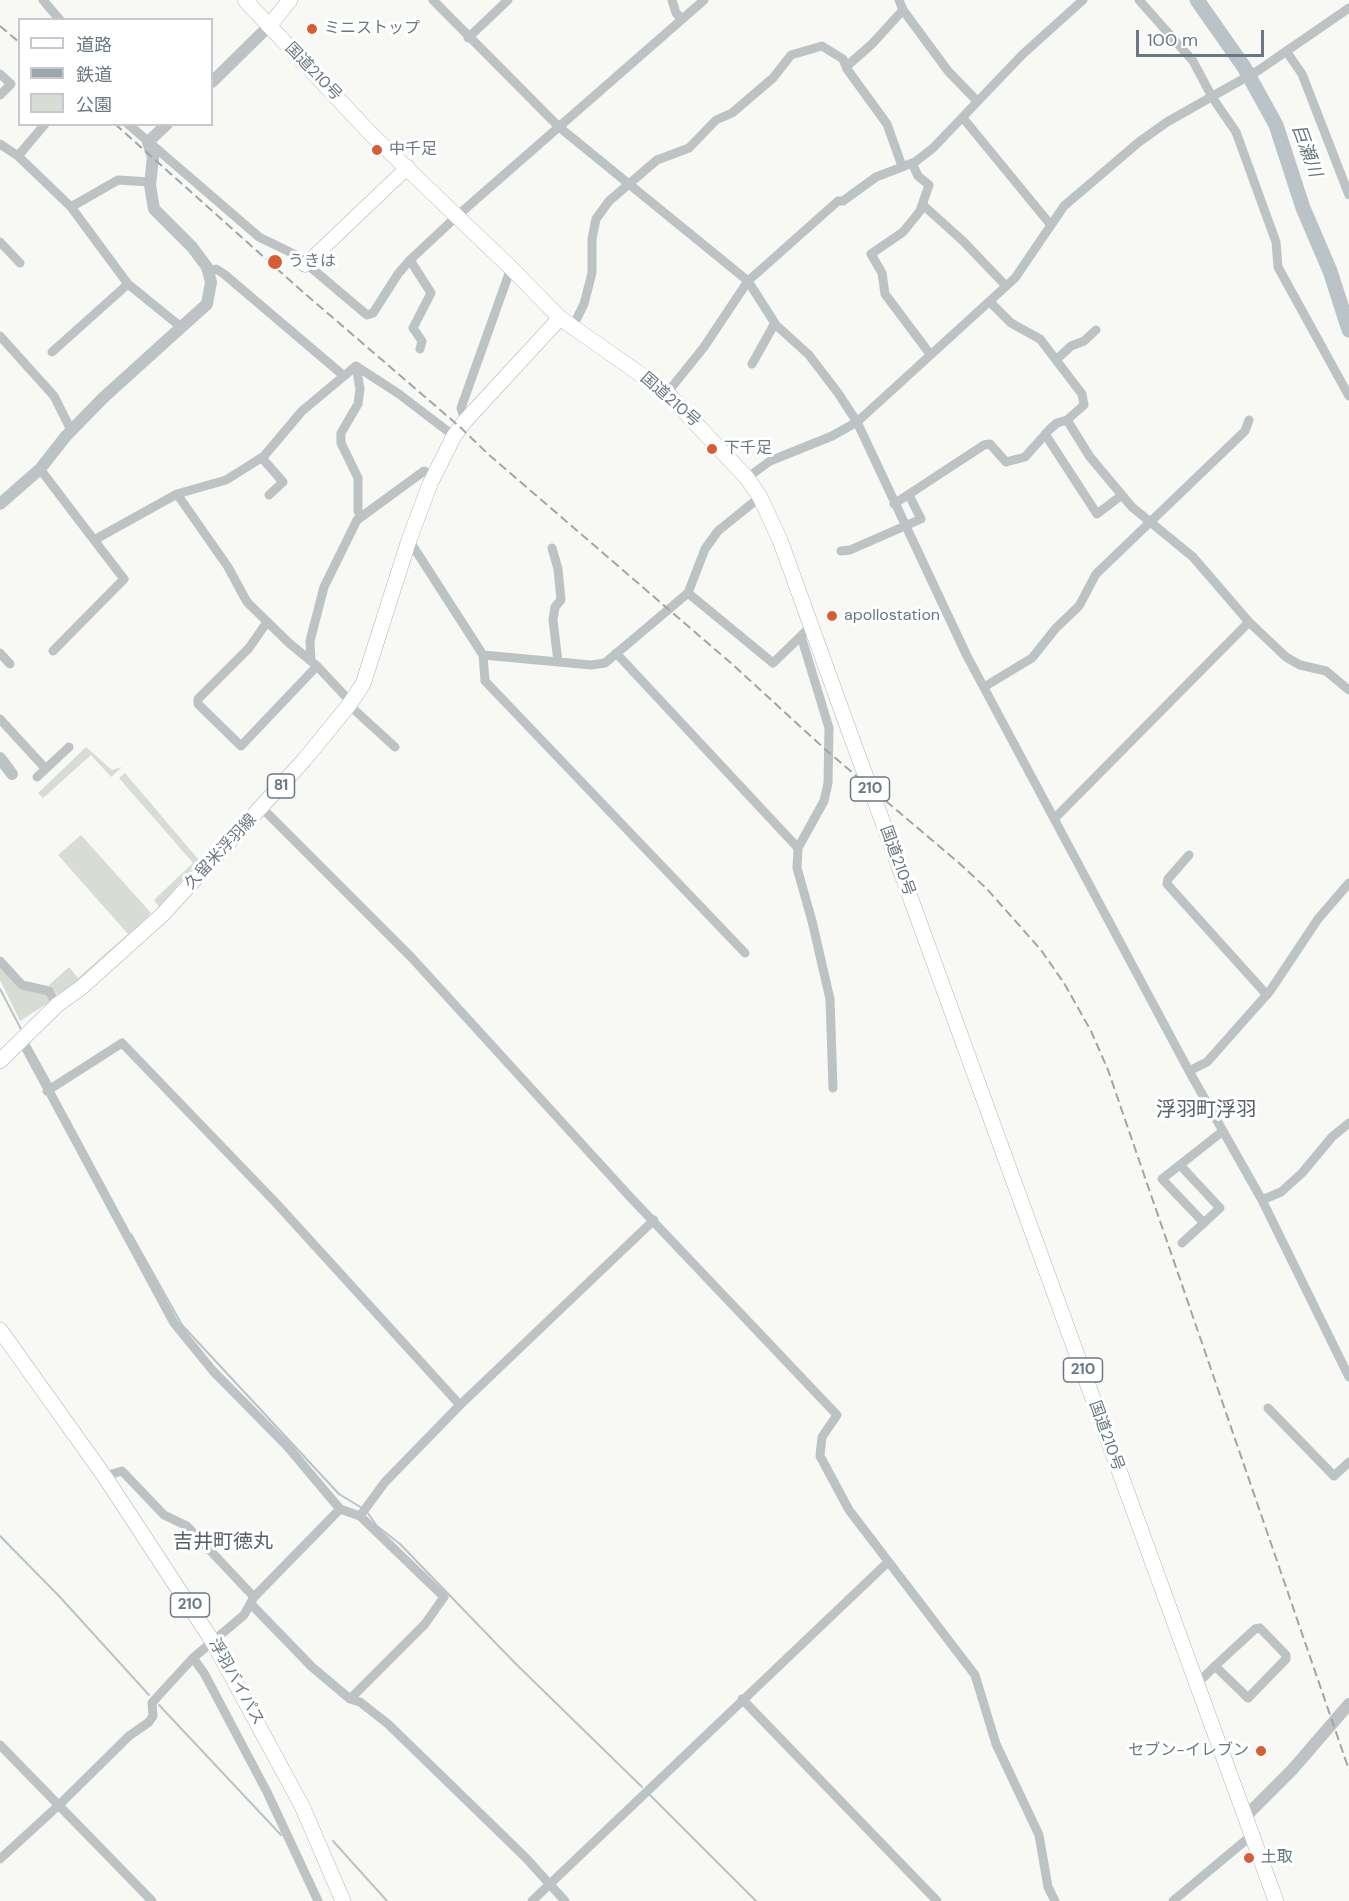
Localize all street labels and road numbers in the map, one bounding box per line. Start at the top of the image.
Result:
street label: 国道210号 [281,39,345,105]
street label: 国道210号 [636,369,704,431]
road number: 81 [268,774,294,798]
road number: 210 [850,777,890,801]
street label: 久留米浮羽線 [181,810,261,894]
street label: 国道210号 [875,823,919,899]
road number: 210 [1064,1358,1102,1382]
street label: 国道210号 [1084,1398,1128,1474]
road number: 210 [170,1593,210,1617]
street label: 浮羽バイパス [204,1635,268,1729]

